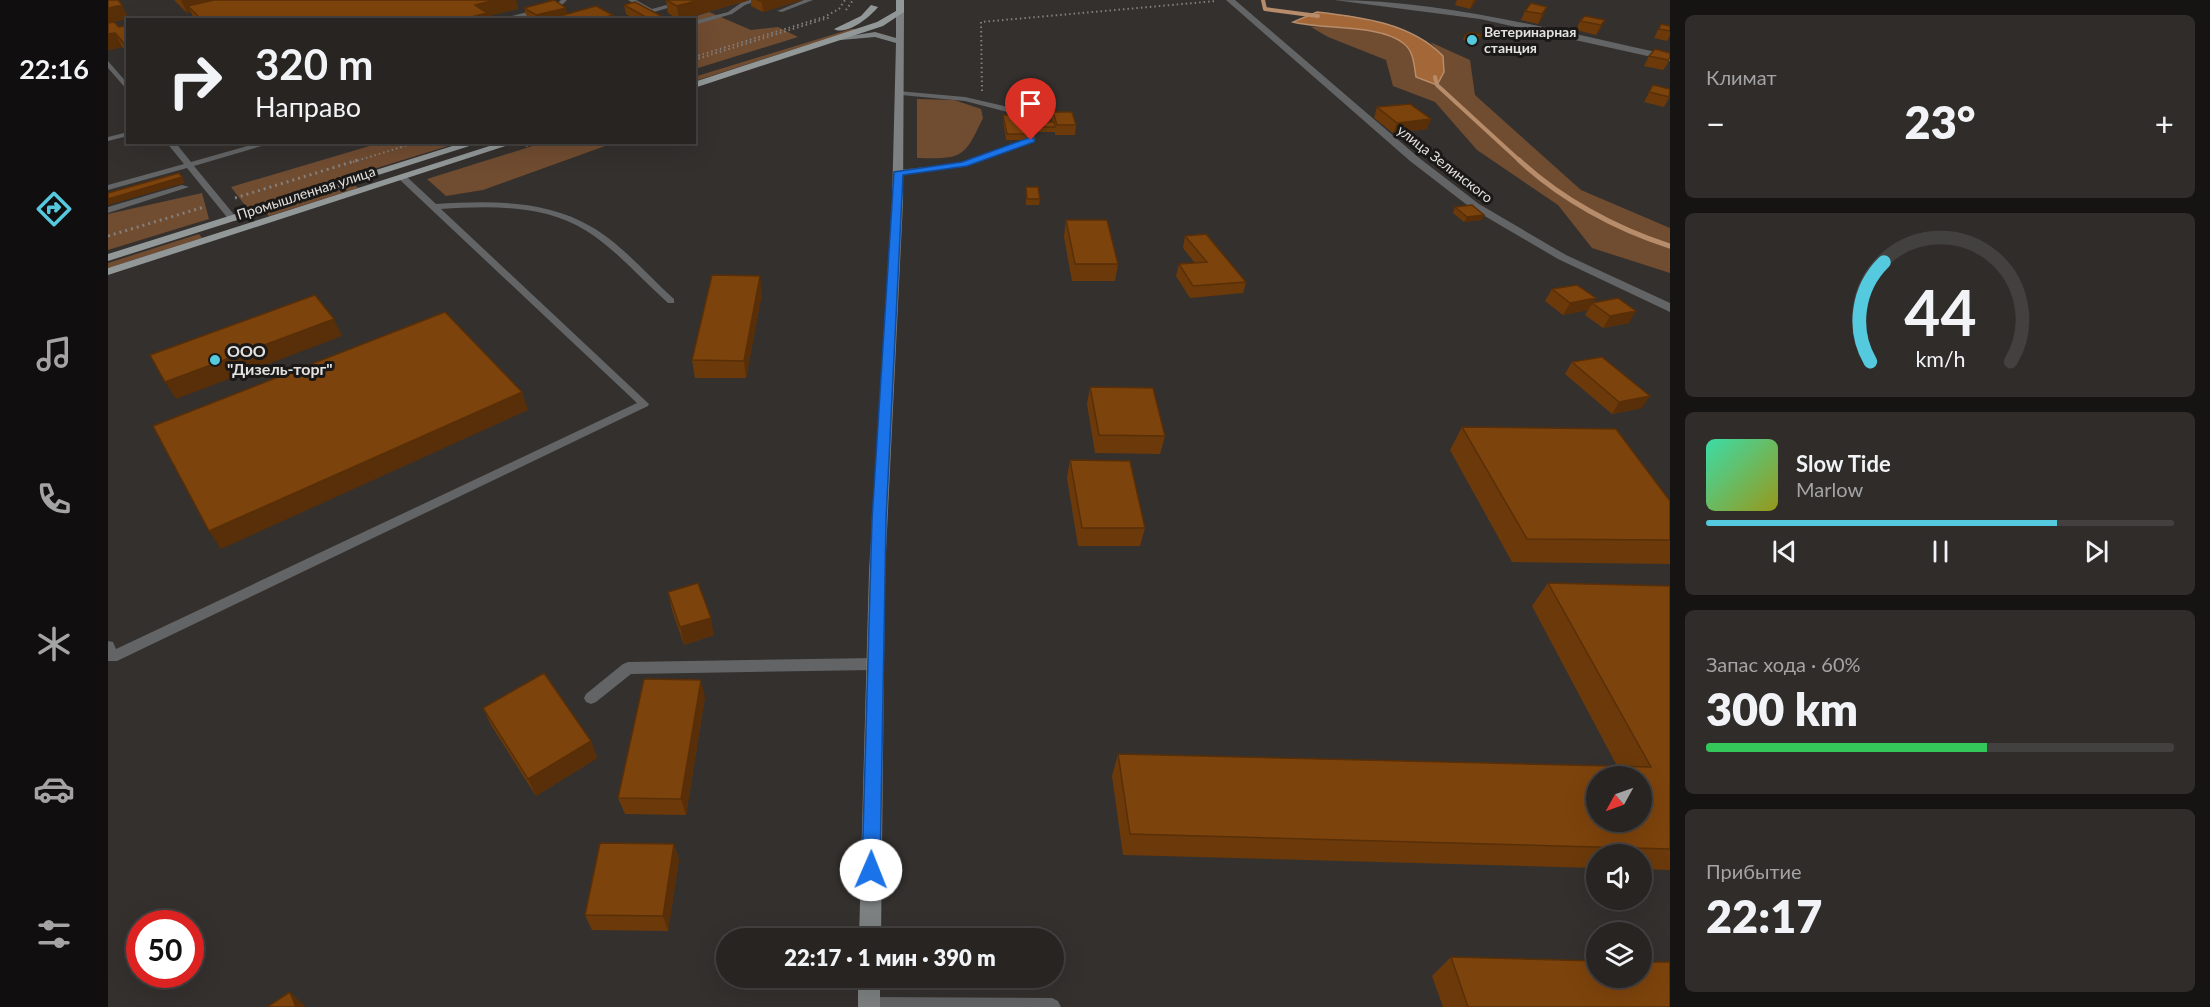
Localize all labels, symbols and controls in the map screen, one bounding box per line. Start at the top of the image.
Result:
place label: Ветеринарная станция [1484,23,1576,56]
marker: Ветеринарная станция [1465,33,1479,47]
text: 320 m [255,39,373,89]
icon: right [156,42,234,120]
text: 22:16 [19,52,89,85]
text: Климат [1706,65,1777,89]
pin [1005,78,1056,140]
icon: arrive [1014,87,1047,120]
text: Направо [255,90,361,123]
text: 23° [1905,95,1975,149]
text: − [1706,103,1725,143]
text: + [2155,103,2174,143]
street label: улица Зелинского [1394,121,1496,206]
street label: Промышленная улица [235,162,377,223]
icon: directions [33,188,75,230]
text: 44 [1904,274,1976,349]
icon: music [33,333,75,375]
place label: ООО "Дизель-торг" [227,341,333,378]
text: km/h [1915,347,1965,373]
marker: ООО "Дизель-торг" [208,353,222,367]
text: Slow Tide [1796,450,1891,477]
text: Marlow [1796,477,1863,501]
icon: phone [33,478,75,520]
icon: previous [1768,535,1801,568]
icon: pause [1924,535,1957,568]
icon: next [2080,535,2113,568]
icon: climate [33,623,75,665]
text: Запас хода · 60% [1706,652,1861,676]
text: 300 km [1706,682,1858,736]
north arrow [1586,766,1652,832]
map controls [1586,766,1652,988]
icon: car [33,768,75,810]
position arrow [839,838,903,902]
button: sound [1586,844,1652,910]
text: Прибытие [1706,859,1802,883]
text: 22:17 [1706,889,1822,943]
speed limit sign: 50 [126,910,204,988]
icon: filters [33,913,75,955]
button: layers [1586,922,1652,988]
text: 22:17 · 1 мин · 390 m [784,944,996,971]

